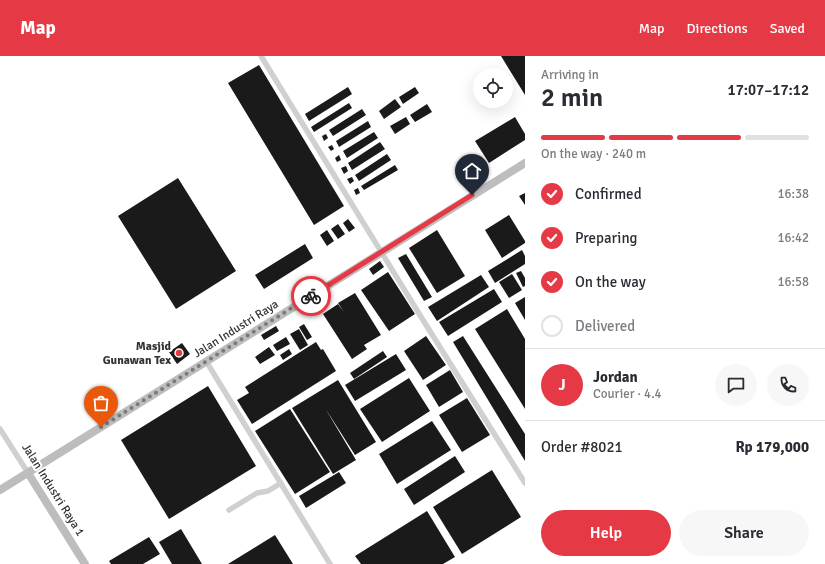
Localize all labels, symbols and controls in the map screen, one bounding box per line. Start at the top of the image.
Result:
text: Map [20,16,56,40]
text: Map [639,20,665,37]
text: Directions [687,20,748,37]
text: Saved [770,20,805,37]
text: Arriving in [541,67,599,83]
map controls [473,68,513,108]
button: locate [473,68,513,108]
text: 17:07–17:12 [728,81,809,99]
text: 2 min [541,82,603,114]
text: On the way · 240 m [541,146,646,162]
pin [455,154,489,195]
icon: home [461,160,483,182]
icon: check [541,183,563,205]
text: Confirmed [575,185,642,203]
text: 16:38 [777,186,809,202]
icon: check [541,227,563,249]
text: Preparing [575,229,638,247]
text: 16:42 [777,230,809,246]
icon: check [541,271,563,293]
text: On the way [575,273,646,291]
text: 16:58 [777,274,809,290]
courier [291,276,331,316]
icon: bike [300,285,322,307]
street label: Jalan Industri Raya [191,297,281,361]
text: Delivered [575,317,635,335]
place label: Masjid Gunawan Tex [103,339,172,368]
marker: Masjid Gunawan Tex [174,348,184,358]
button: chat [715,364,757,406]
button: phone [767,364,809,406]
text: Jordan [593,368,638,386]
text: J [558,376,566,394]
pin [84,386,118,427]
text: Courier · 4.4 [593,386,662,402]
icon: bag [90,392,112,414]
text: Order #8021 [541,438,623,456]
text: Rp 179,000 [735,438,809,456]
street label: Jalan Industri Raya 1 [18,441,88,539]
button: Help [541,510,671,556]
button: Share [679,510,809,556]

